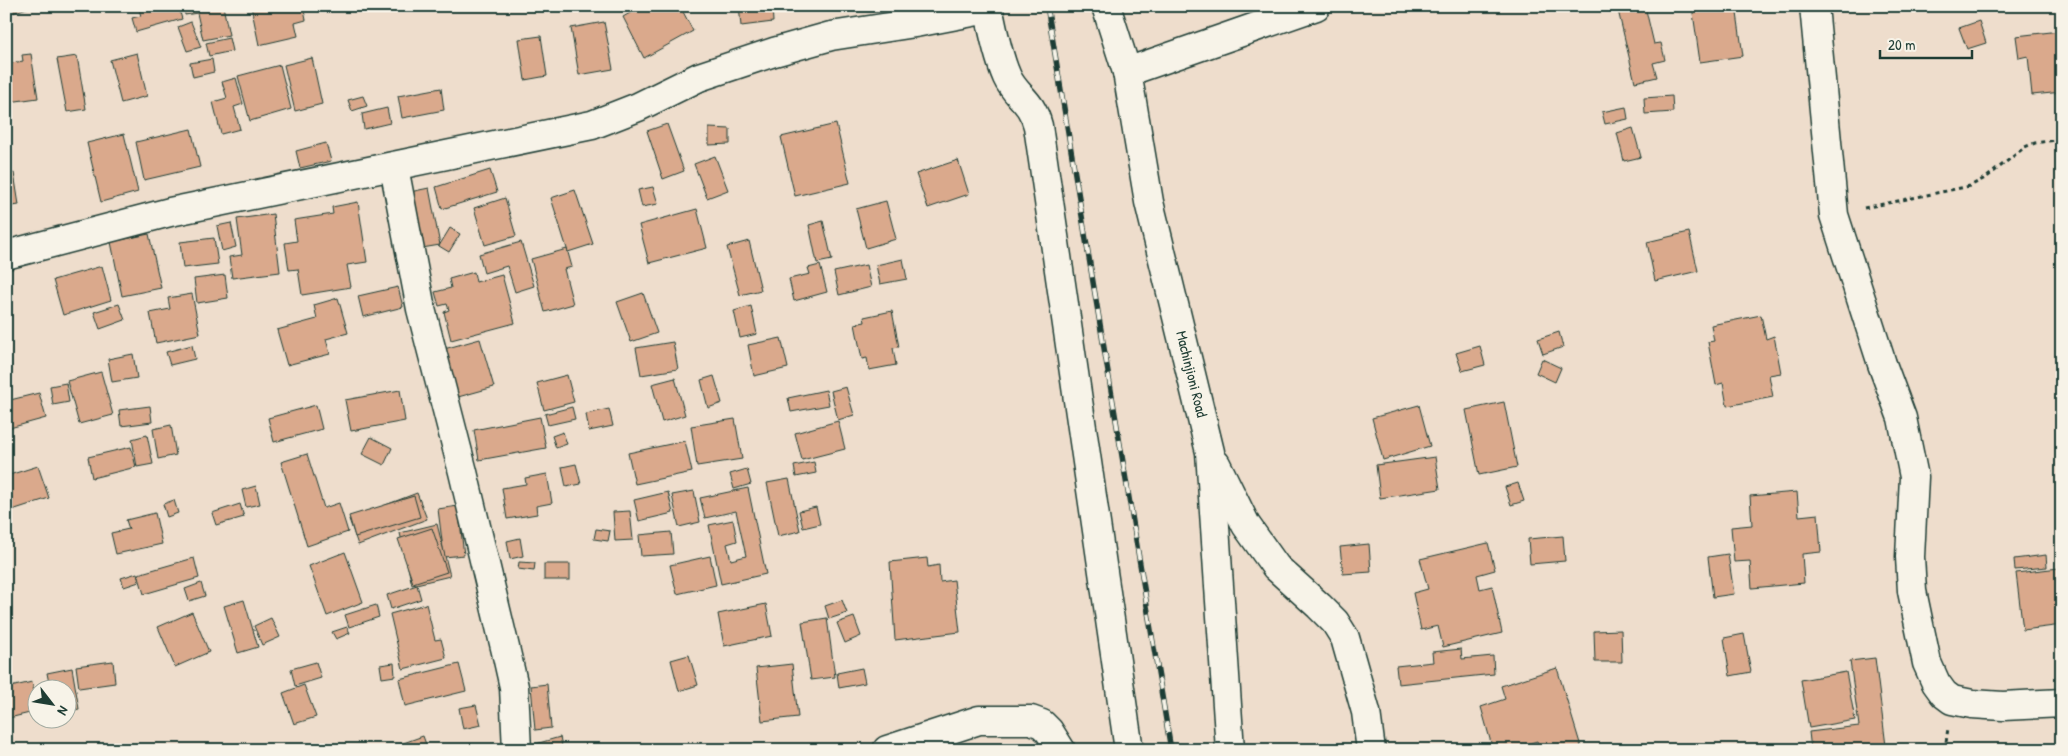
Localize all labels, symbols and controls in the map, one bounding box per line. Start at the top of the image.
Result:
scale bar [1880,28,1973,60]
text: 20 m [1888,34,1915,55]
street label: Machinjioni Road [1171,329,1213,419]
north arrow [28,678,78,728]
text: N [53,703,74,720]

